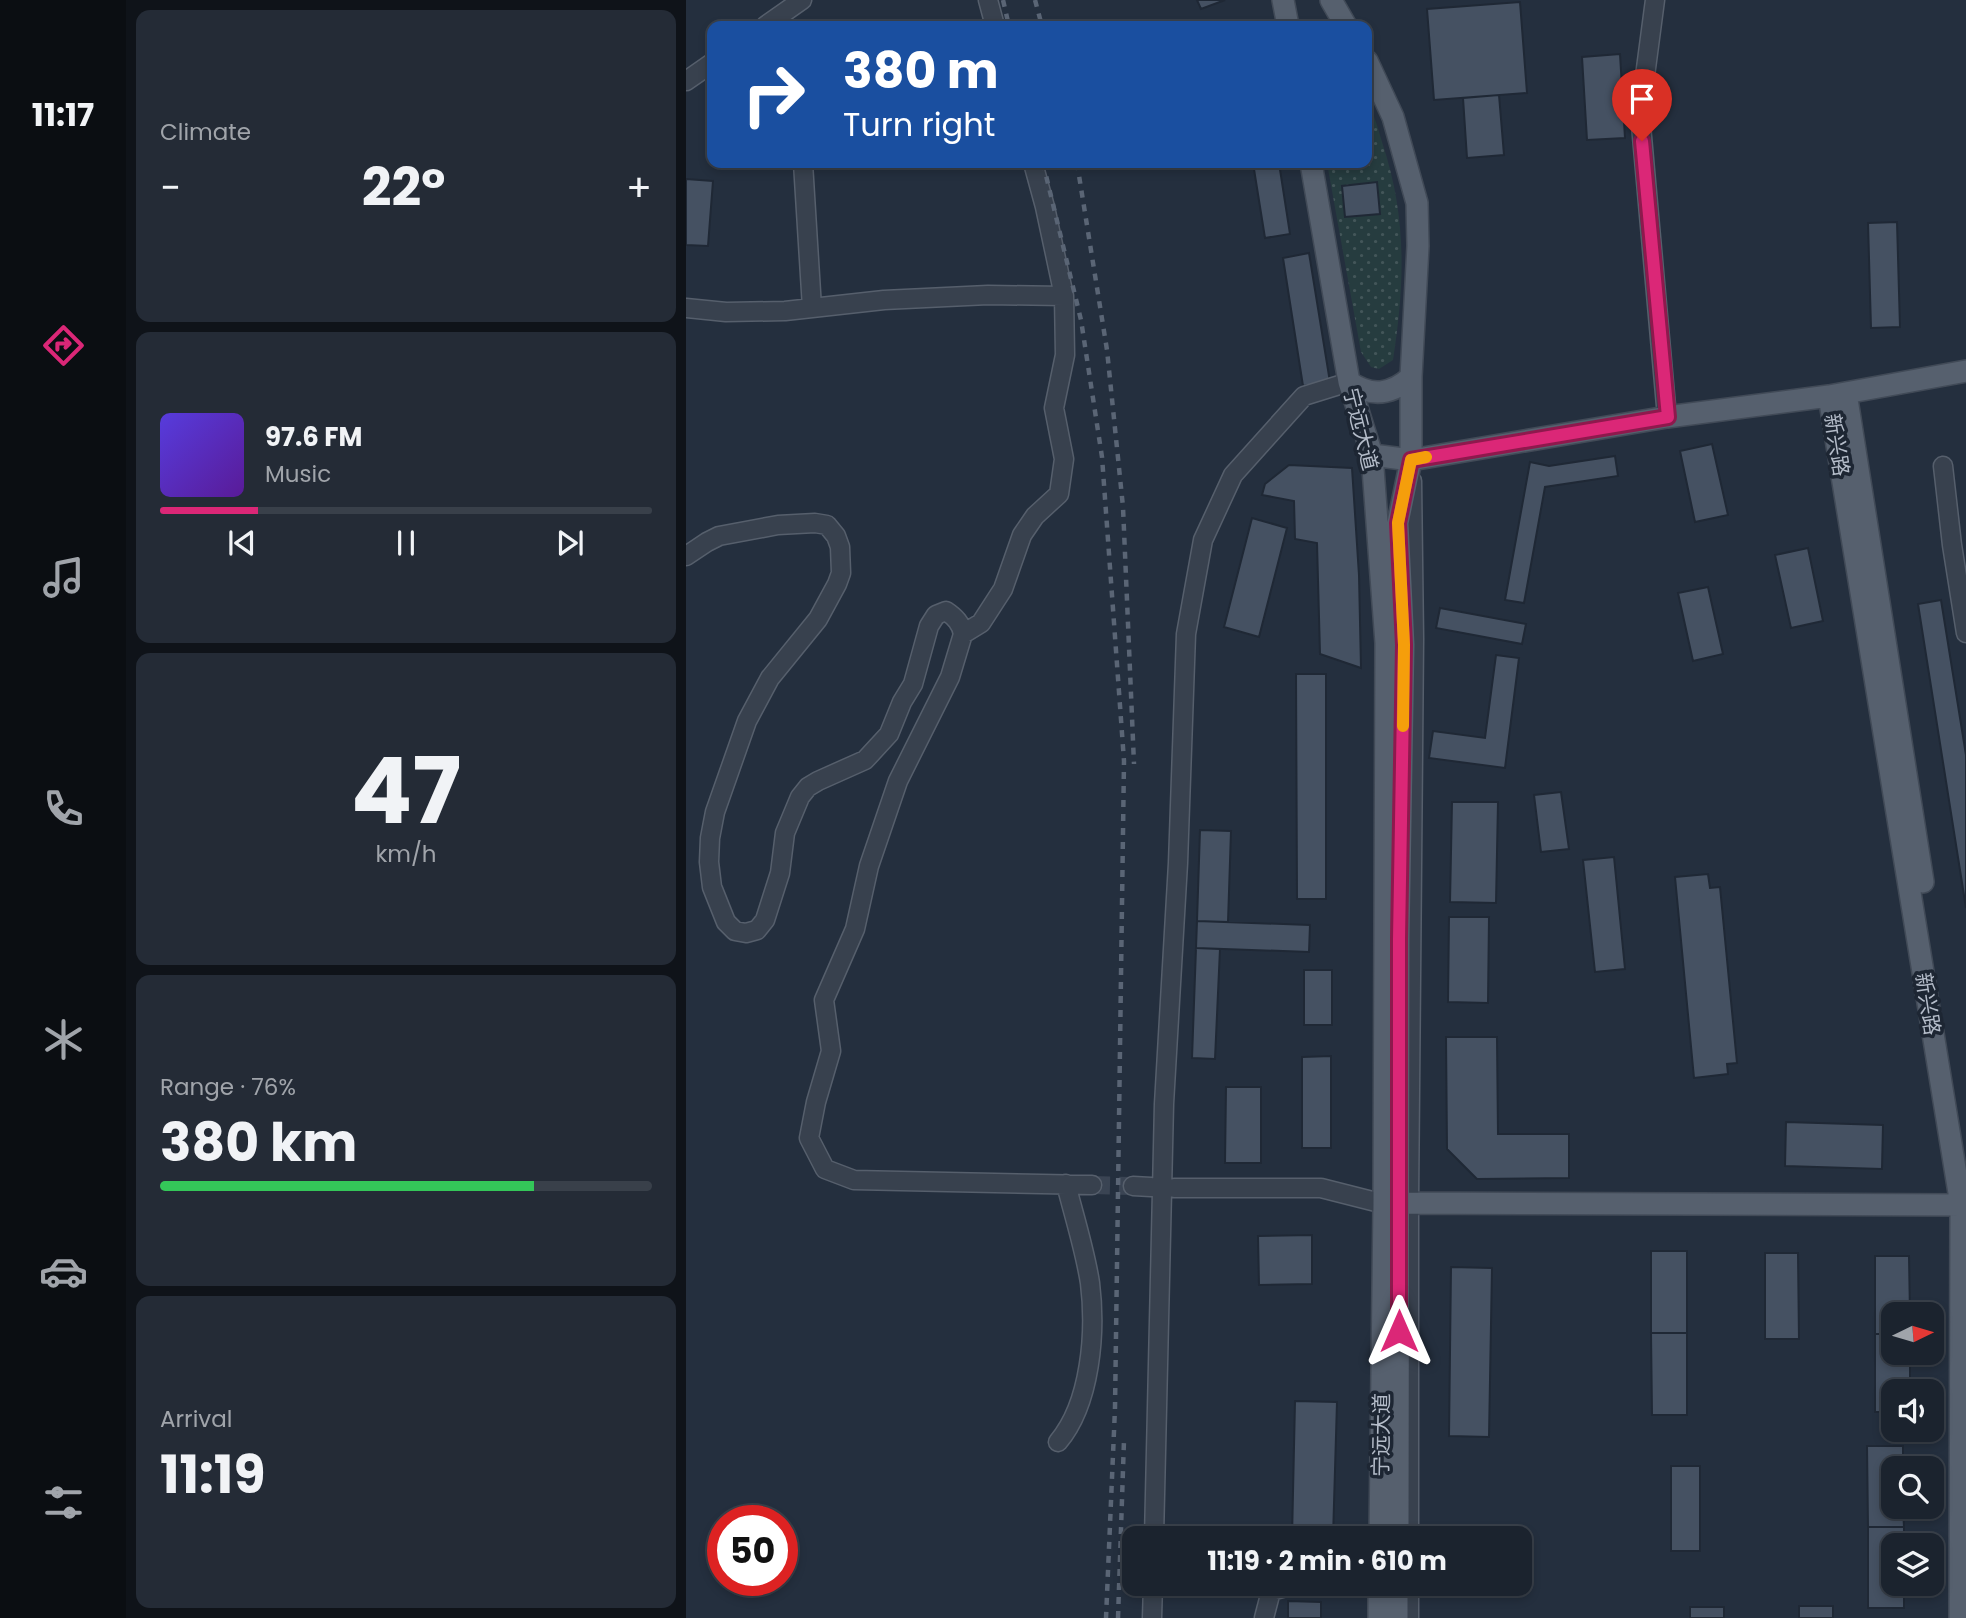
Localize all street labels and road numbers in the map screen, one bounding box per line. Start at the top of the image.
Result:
street label: 宁远大道 [1337,385,1385,473]
street label: 新兴路 [1818,412,1856,478]
street label: 新兴路 [1909,971,1947,1037]
street label: 宁远大道 [1366,1393,1396,1477]

